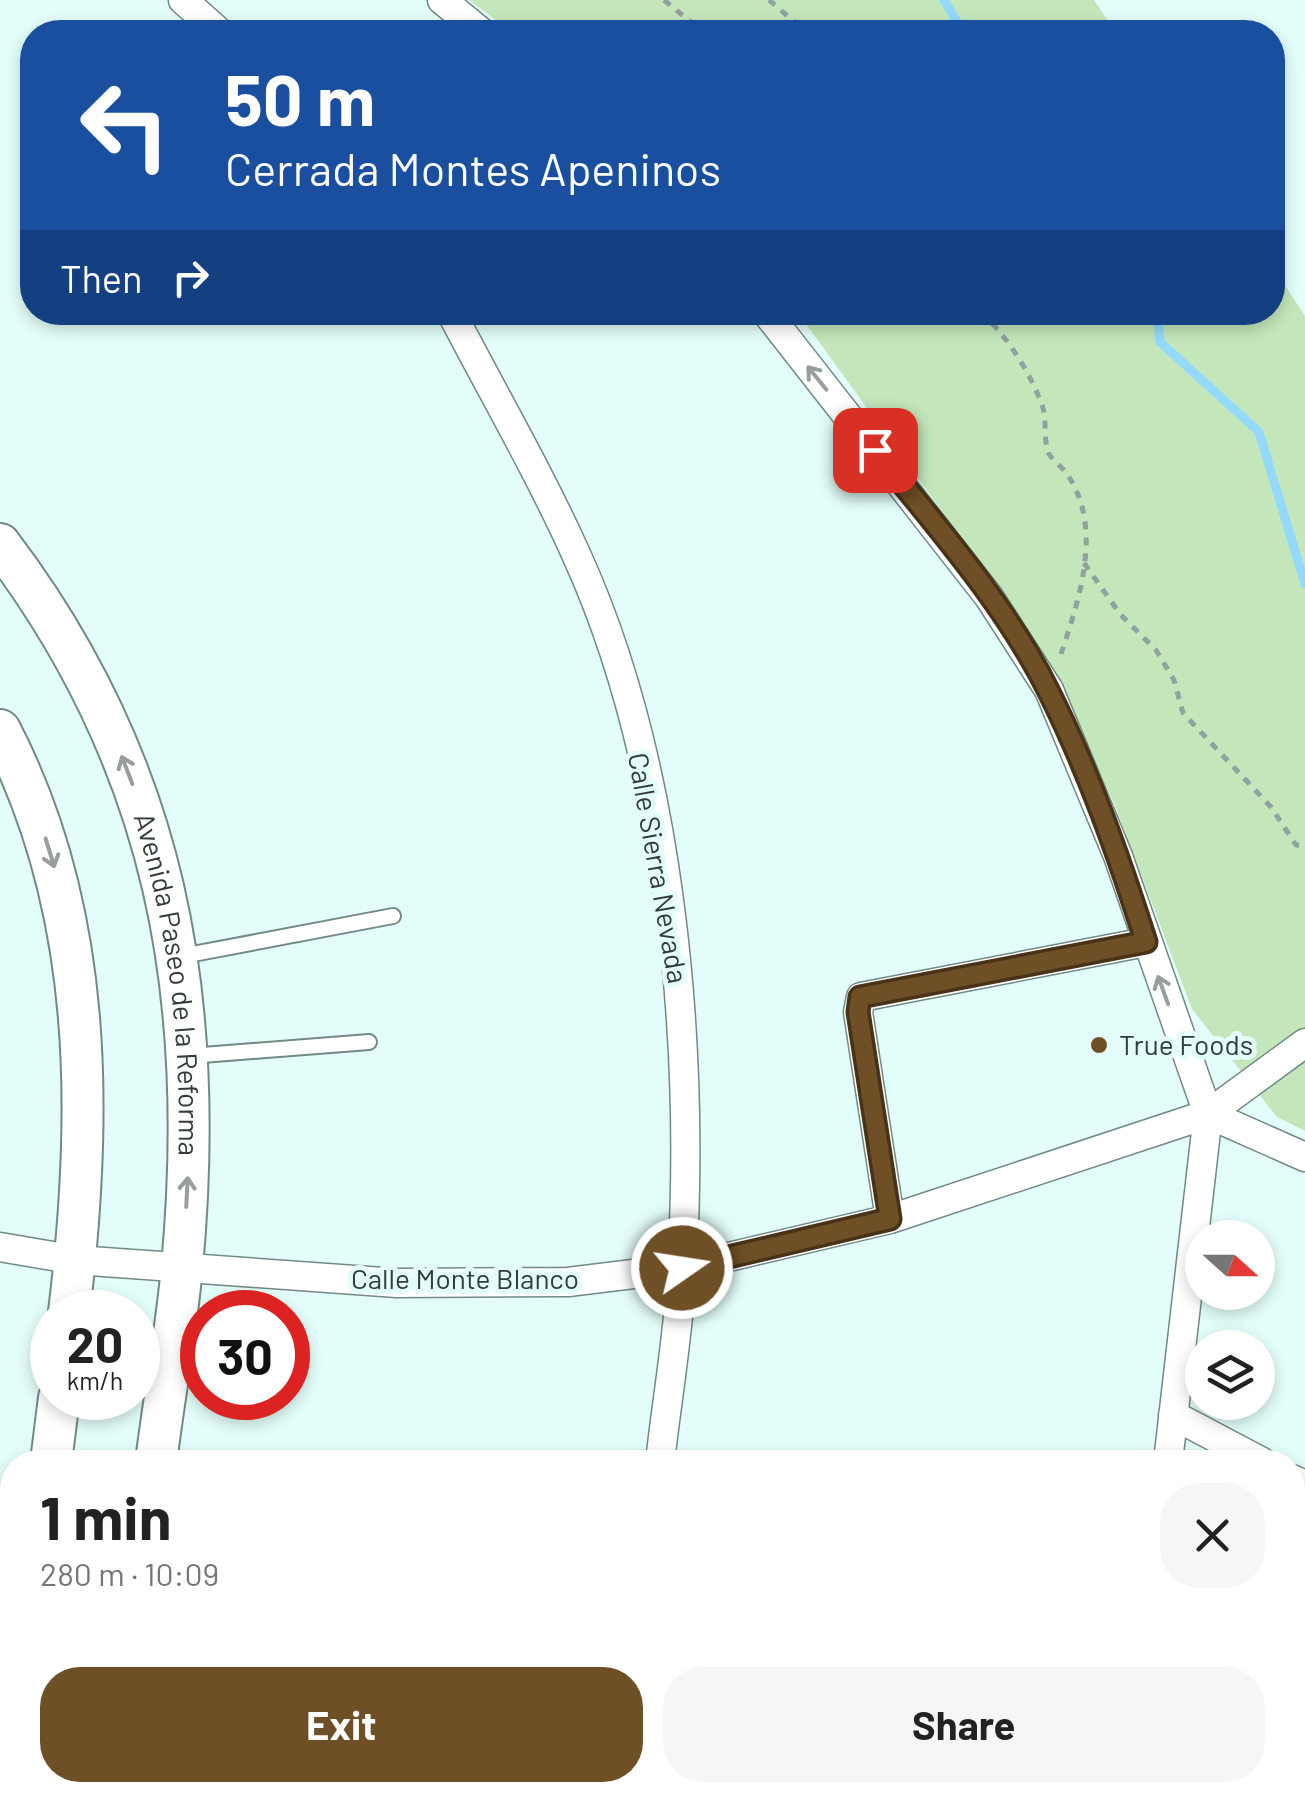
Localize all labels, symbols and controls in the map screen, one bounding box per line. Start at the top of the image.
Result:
text: 50 m [225,56,375,140]
icon: left [60,60,190,190]
text: Cerrada Montes Apeninos [225,141,721,195]
icon: right [163,250,218,305]
text: Then [60,255,143,301]
one-way arrow [806,365,828,391]
pin [833,408,918,493]
icon: arrive [848,423,903,478]
street label: Calle Sierra Nevada [622,750,696,986]
one-way arrow [116,755,134,786]
street label: Avenida Paseo de la Reforma [127,808,207,1156]
one-way arrow [42,836,60,868]
one-way arrow [1153,975,1171,1006]
place label: True Foods [1119,1027,1253,1061]
marker: True Foods [1088,1034,1110,1056]
one-way arrow [177,1176,196,1208]
position arrow [630,1216,734,1320]
north arrow [1185,1220,1275,1310]
map controls [1185,1220,1275,1420]
street label: Calle Monte Blanco [351,1261,579,1295]
speed limit sign: 30 [180,1290,310,1420]
text: 20 [67,1313,123,1373]
button: layers [1185,1330,1275,1420]
text: km/h [67,1365,123,1395]
text: 1 min [40,1480,171,1552]
button: close [1160,1483,1265,1588]
text: 280 m · 10:09 [40,1554,219,1592]
button: Exit [40,1667,643,1782]
button: Share [663,1667,1265,1782]

